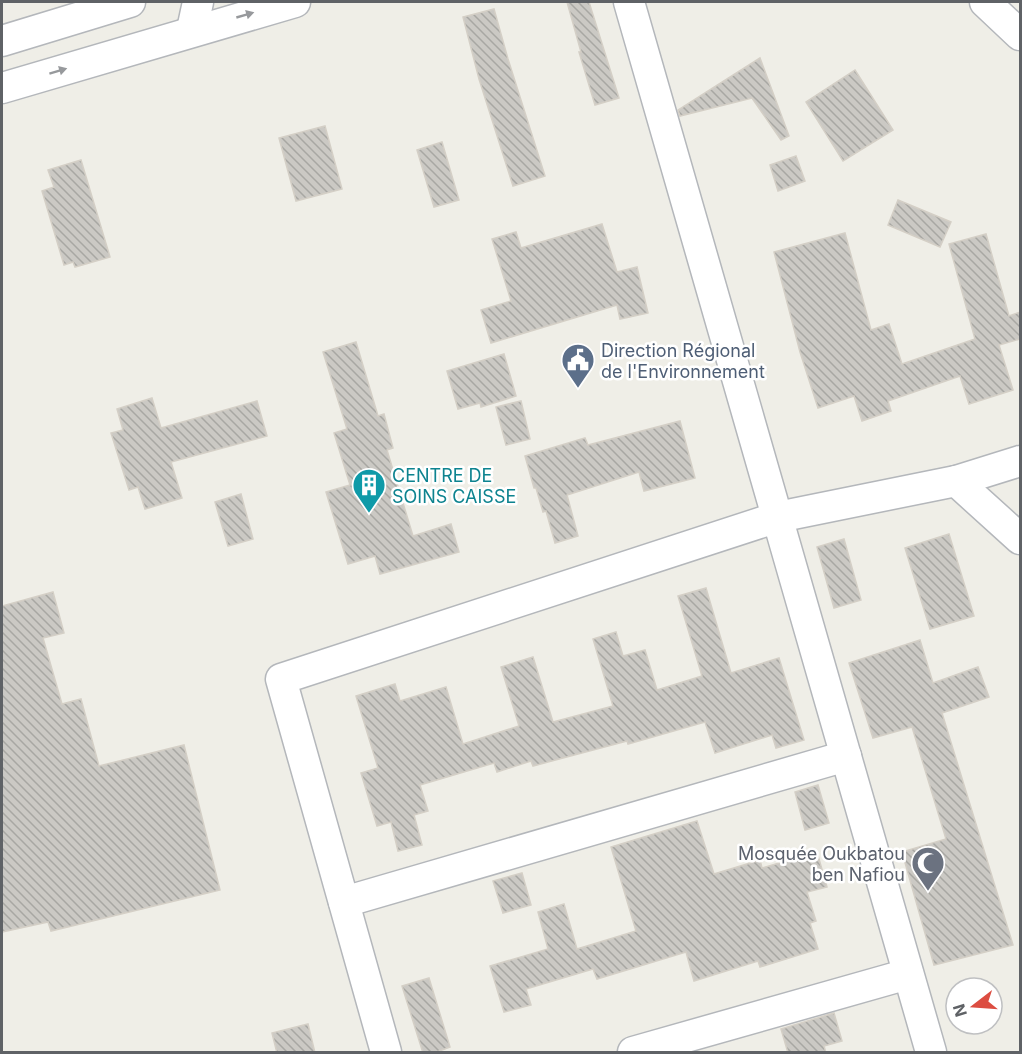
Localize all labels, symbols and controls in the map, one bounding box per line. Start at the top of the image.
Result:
one-way arrow [235,10,254,20]
one-way arrow [49,66,67,75]
place label: Direction Régional de l'Environnement [601,340,765,382]
public building icon: Direction Régional de l'Environnement [560,342,596,389]
place label: CENTRE DE SOINS CAISSE [392,465,516,507]
building icon: CENTRE DE SOINS CAISSE [351,467,387,514]
place label: Mosquée Oukbatou ben Nafiou [738,843,905,885]
mosque icon: Mosquée Oukbatou ben Nafiou [910,845,946,892]
north arrow [944,976,1004,1036]
text: N [948,1002,971,1019]

